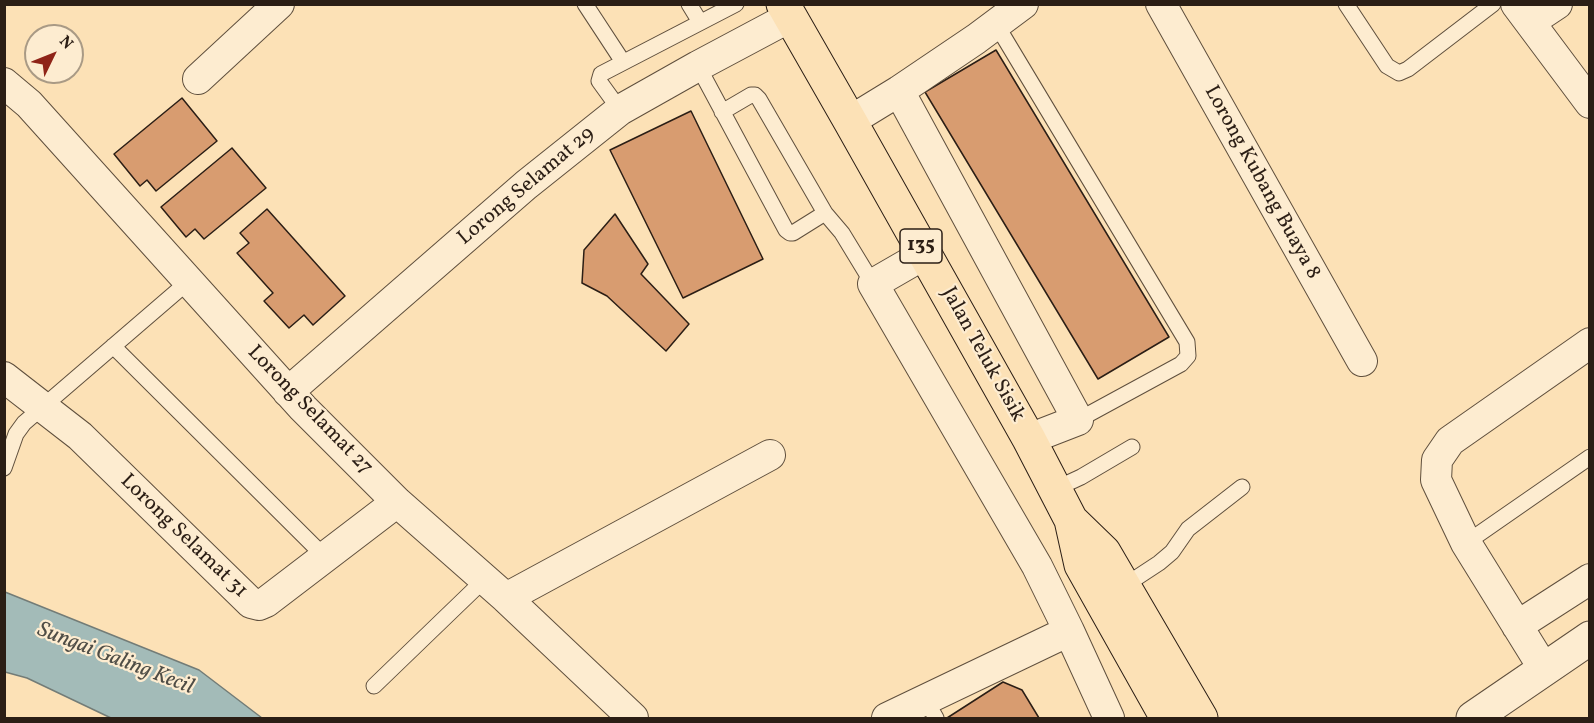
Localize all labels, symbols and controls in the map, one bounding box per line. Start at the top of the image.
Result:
north arrow [24,24,84,84]
text: N [54,31,78,55]
street label: Lorong Kubang Buaya 8 [1197,82,1325,284]
street label: Lorong Selamat 29 [453,122,601,252]
road number: 135 [900,229,942,263]
street label: Jalan Teluk Sisik [935,283,1029,427]
street label: Lorong Selamat 27 [241,341,377,481]
street label: Lorong Selamat 31 [114,470,252,604]
water label: Sungai Galing Kecil [33,618,197,702]

